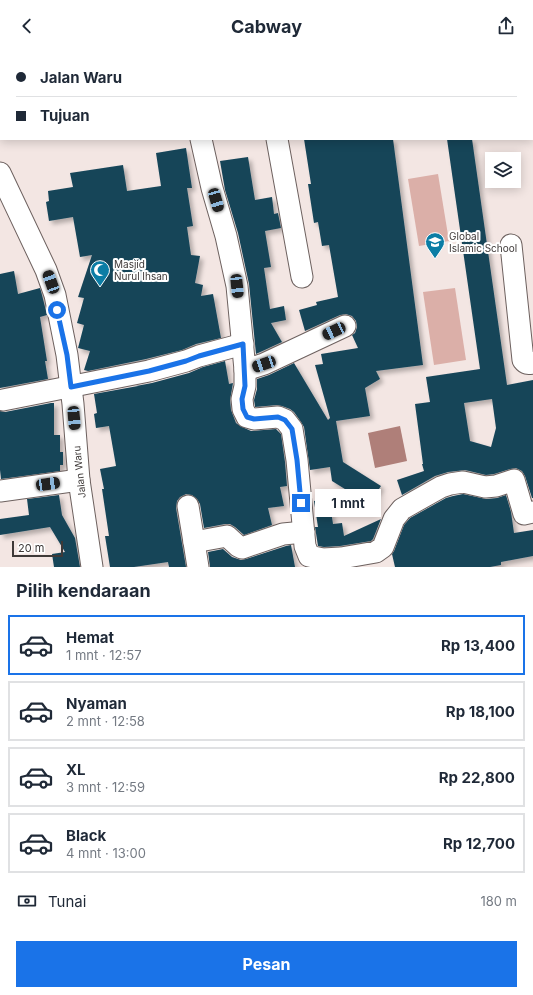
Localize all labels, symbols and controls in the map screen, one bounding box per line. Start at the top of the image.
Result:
icon: back [16,15,38,37]
icon: share [495,15,517,37]
text: Cabway [231,16,302,37]
text: Jalan Waru [40,68,122,87]
text: Tujuan [40,106,90,125]
map controls [485,152,521,188]
button: layers [485,152,521,188]
car [207,187,225,213]
place label: Global Islamic School [449,230,517,254]
school or university icon: Global Islamic School [424,231,446,259]
place label: Masjid Nurul Ihsan [114,258,168,282]
mosque icon: Masjid Nurul Ihsan [89,259,111,287]
car [41,269,61,295]
car [230,273,244,299]
route start [48,301,66,319]
car [321,320,347,342]
car [251,354,277,374]
car [67,406,81,430]
street label: Jalan Waru [70,445,88,499]
car [35,476,61,492]
callout: 1 mnt [315,489,381,517]
route end [292,494,310,512]
text: 1 mnt [331,495,365,511]
scale bar [12,539,63,558]
text: 20 m [18,541,44,555]
text: Pilih kendaraan [16,580,151,601]
icon: car [18,627,54,663]
text: Hemat [66,628,114,647]
text: Rp 13,400 [441,636,515,655]
text: 1 mnt · 12:57 [66,647,142,663]
icon: car [18,693,54,729]
text: Nyaman [66,694,127,713]
text: Rp 18,100 [446,702,515,721]
text: 2 mnt · 12:58 [66,713,145,729]
icon: car [18,759,54,795]
text: XL [66,760,86,779]
text: Rp 22,800 [439,768,515,787]
text: 3 mnt · 12:59 [66,779,145,795]
icon: car [18,825,54,861]
text: Black [66,826,106,845]
text: Rp 12,700 [443,834,515,853]
text: 4 mnt · 13:00 [66,845,146,861]
icon: cash [16,890,38,912]
text: Tunai [48,892,86,911]
text: 180 m [480,893,517,909]
button: Pesan [16,941,517,987]

